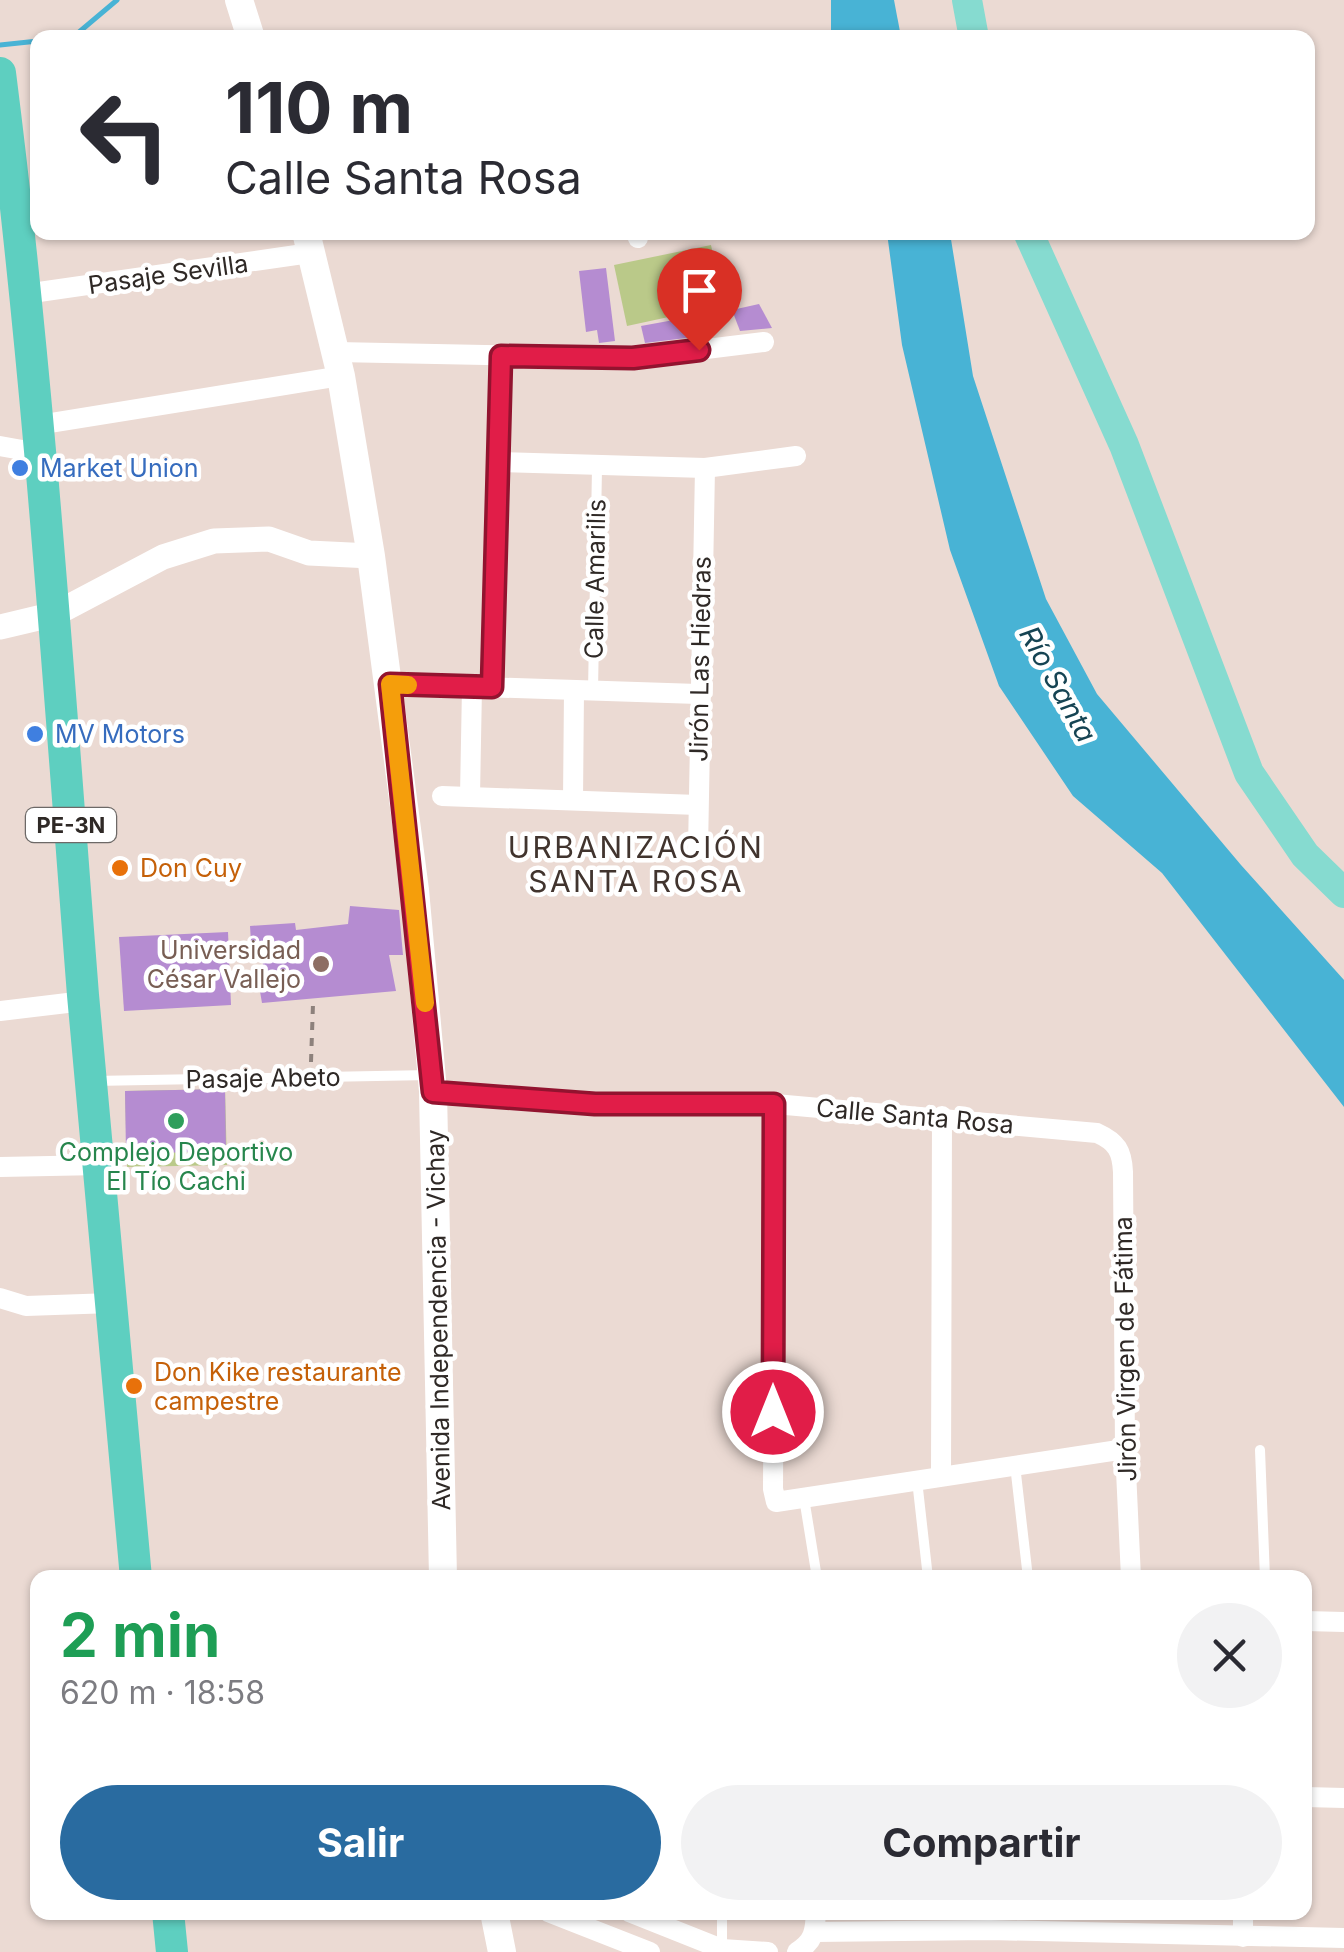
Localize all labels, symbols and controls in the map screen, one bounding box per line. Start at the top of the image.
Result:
text: 110 m [225,65,413,150]
icon: left [60,70,190,200]
text: Calle Santa Rosa [225,150,582,205]
street label: Pasaje Sevilla [86,248,250,300]
pin [657,248,742,351]
icon: arrive [672,263,727,318]
place label: Market Union [40,453,199,483]
marker: Market Union [9,457,31,479]
street label: Calle Amarilis [579,499,611,659]
street label: Jirón Las Hiedras [683,556,717,762]
water label: Río Santa [1012,620,1104,748]
place label: MV Motors [55,719,185,749]
marker: MV Motors [24,723,46,745]
road number: PE-3N [26,808,116,842]
district label: URBANIZACIÓN SANTA ROSA [508,829,764,899]
place label: Don Cuy [140,853,242,883]
marker: Don Cuy [109,857,131,879]
place label: Universidad César Vallejo [147,935,301,994]
marker: Universidad César Vallejo [310,953,332,975]
street label: Pasaje Abeto [185,1062,341,1094]
street label: Calle Santa Rosa [815,1092,1015,1140]
marker: Complejo Deportivo El Tío Cachi [165,1110,187,1132]
street label: Avenida Independencia - Vichay [420,1129,456,1511]
place label: Complejo Deportivo El Tío Cachi [59,1137,293,1196]
street label: Jirón Virgen de Fátima [1108,1216,1142,1482]
place label: Don Kike restaurante campestre [154,1357,401,1416]
position arrow [721,1360,825,1464]
marker: Don Kike restaurante campestre [123,1375,145,1397]
text: 2 min [60,1599,220,1671]
button: close [1177,1603,1282,1708]
text: 620 m · 18:58 [60,1673,265,1712]
button: Salir [60,1785,661,1900]
button: Compartir [681,1785,1282,1900]

